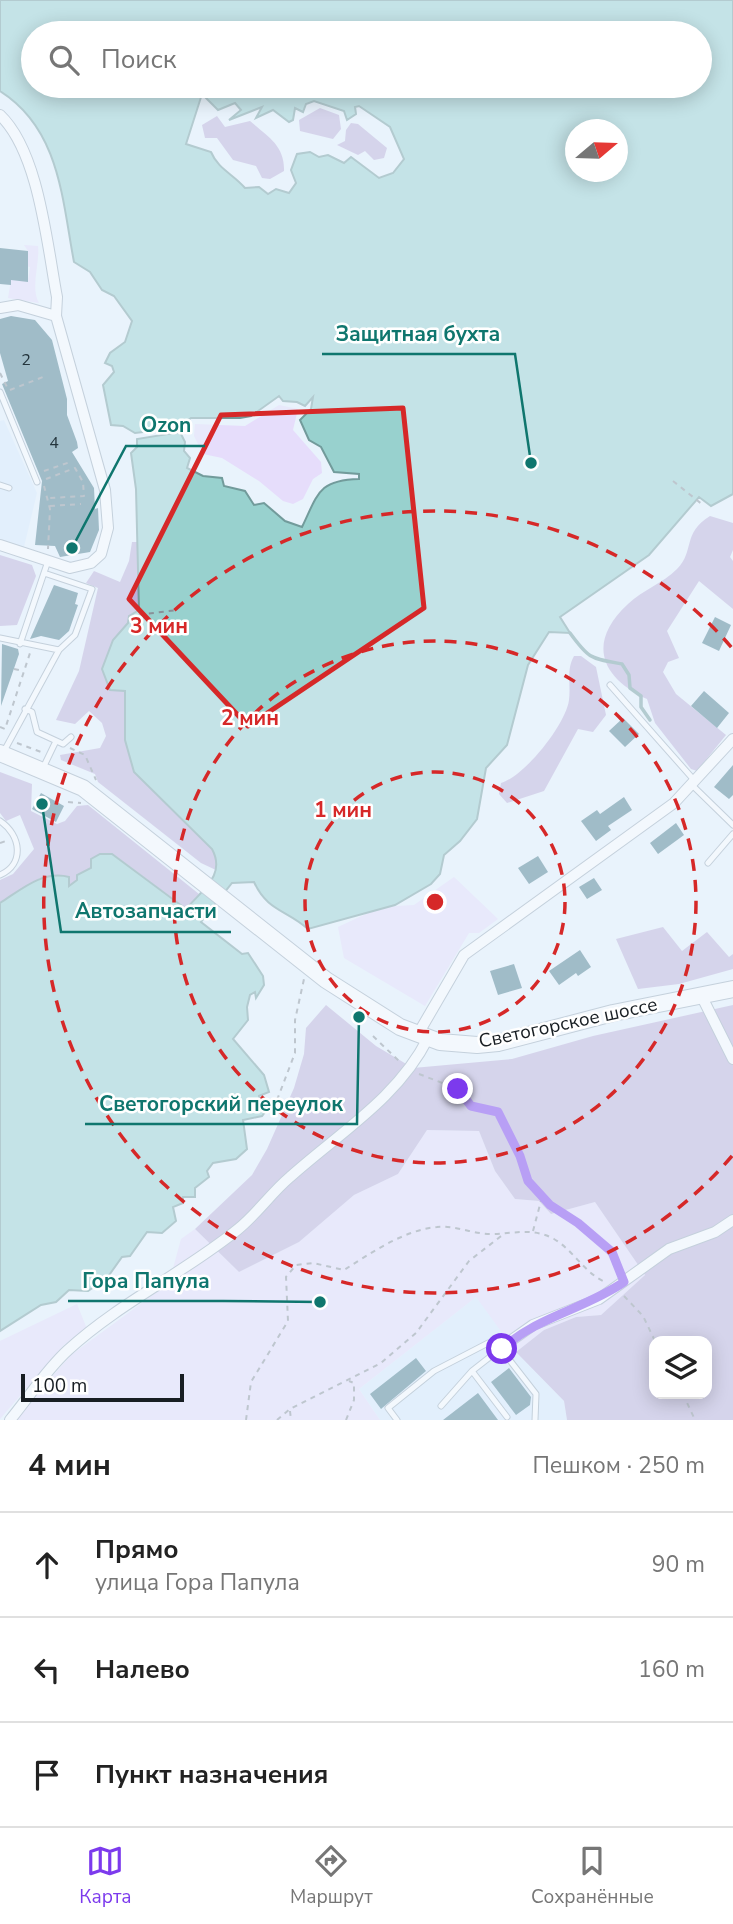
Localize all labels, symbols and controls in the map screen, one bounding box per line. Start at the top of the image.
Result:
search box [21,21,712,98]
icon: search [45,41,83,79]
text: Поиск [101,42,177,77]
north arrow [565,119,628,182]
callout: Защитная бухта [322,312,515,354]
text: Защитная бухта [336,320,500,348]
house number: 2 [21,349,31,371]
callout: Ozon [126,404,205,446]
text: Ozon [141,411,191,439]
house number: 4 [49,432,59,454]
text: 3 мин [130,612,188,640]
text: 2 мин [221,704,279,732]
text: 1 мин [314,796,372,824]
callout: Автозапчасти [61,890,231,932]
centre of rings [423,890,447,914]
text: Автозапчасти [75,897,217,925]
street label: Светогорское шоссе [476,991,660,1055]
route end [442,1073,473,1104]
callout: Светогорский переулок [85,1082,357,1124]
text: Светогорский переулок [99,1090,343,1118]
callout: Гора Папула [68,1259,223,1301]
text: Гора Папула [82,1267,210,1295]
route start [486,1333,517,1364]
map controls [649,1336,712,1399]
button: layers [649,1336,712,1399]
scale bar [21,1371,184,1403]
text: 100 m [32,1373,87,1399]
text: 4 мин [28,1445,111,1486]
text: Пешком · 250 m [532,1450,705,1481]
text: Прямо [95,1532,179,1567]
icon: ahead [28,1546,66,1584]
text: 90 m [652,1549,705,1580]
text: улица Гора Папула [95,1567,300,1598]
icon: left [28,1651,66,1689]
text: Налево [95,1652,190,1687]
text: 160 m [638,1654,705,1685]
icon: arrive [28,1756,66,1794]
text: Пункт назначения [95,1757,328,1792]
tab: Карта [79,1842,132,1910]
tab: Маршрут [290,1842,373,1910]
tab: Сохранённые [531,1842,654,1910]

